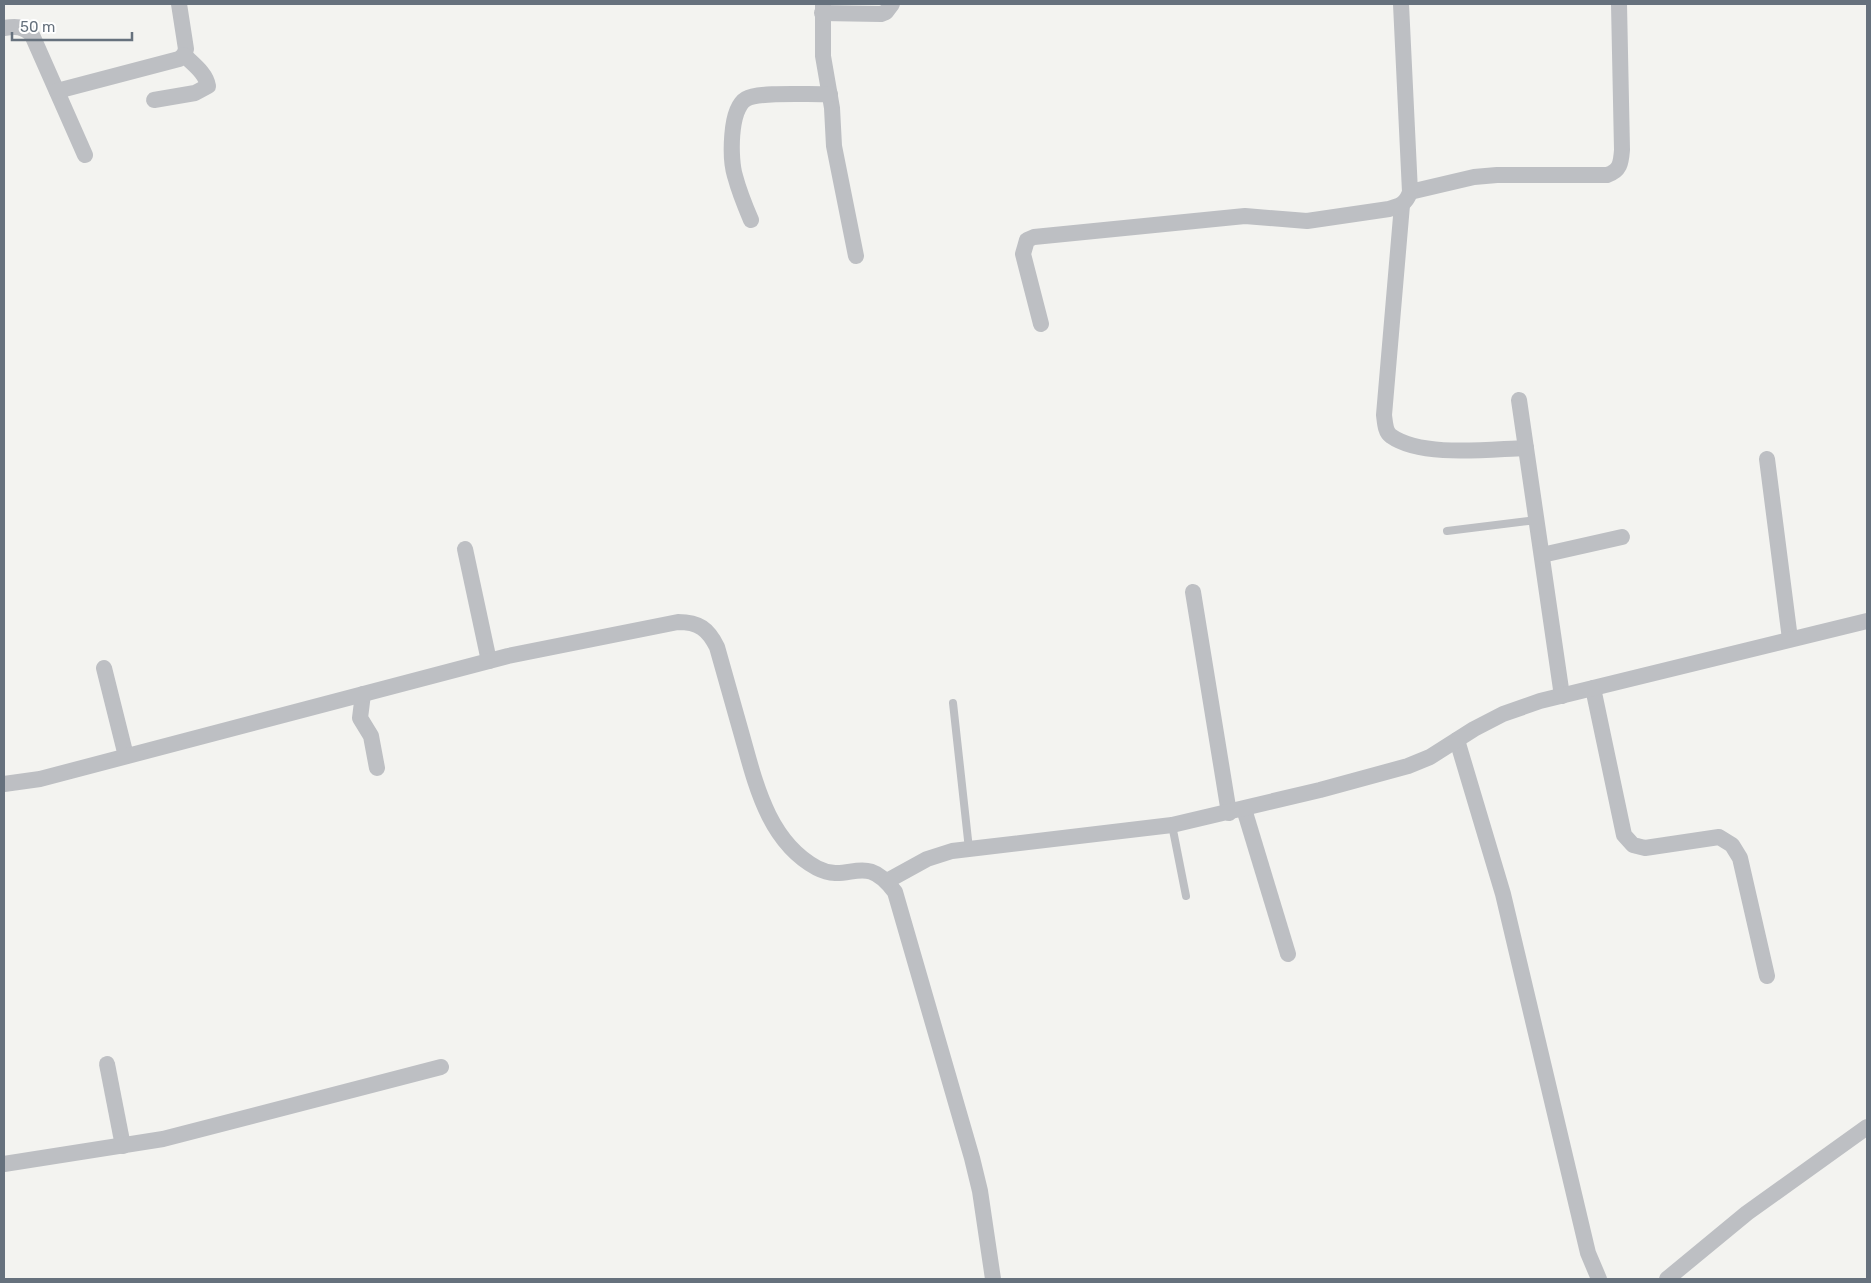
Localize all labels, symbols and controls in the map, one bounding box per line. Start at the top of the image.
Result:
scale bar [12,10,132,42]
text: 50 m [20,18,55,36]

